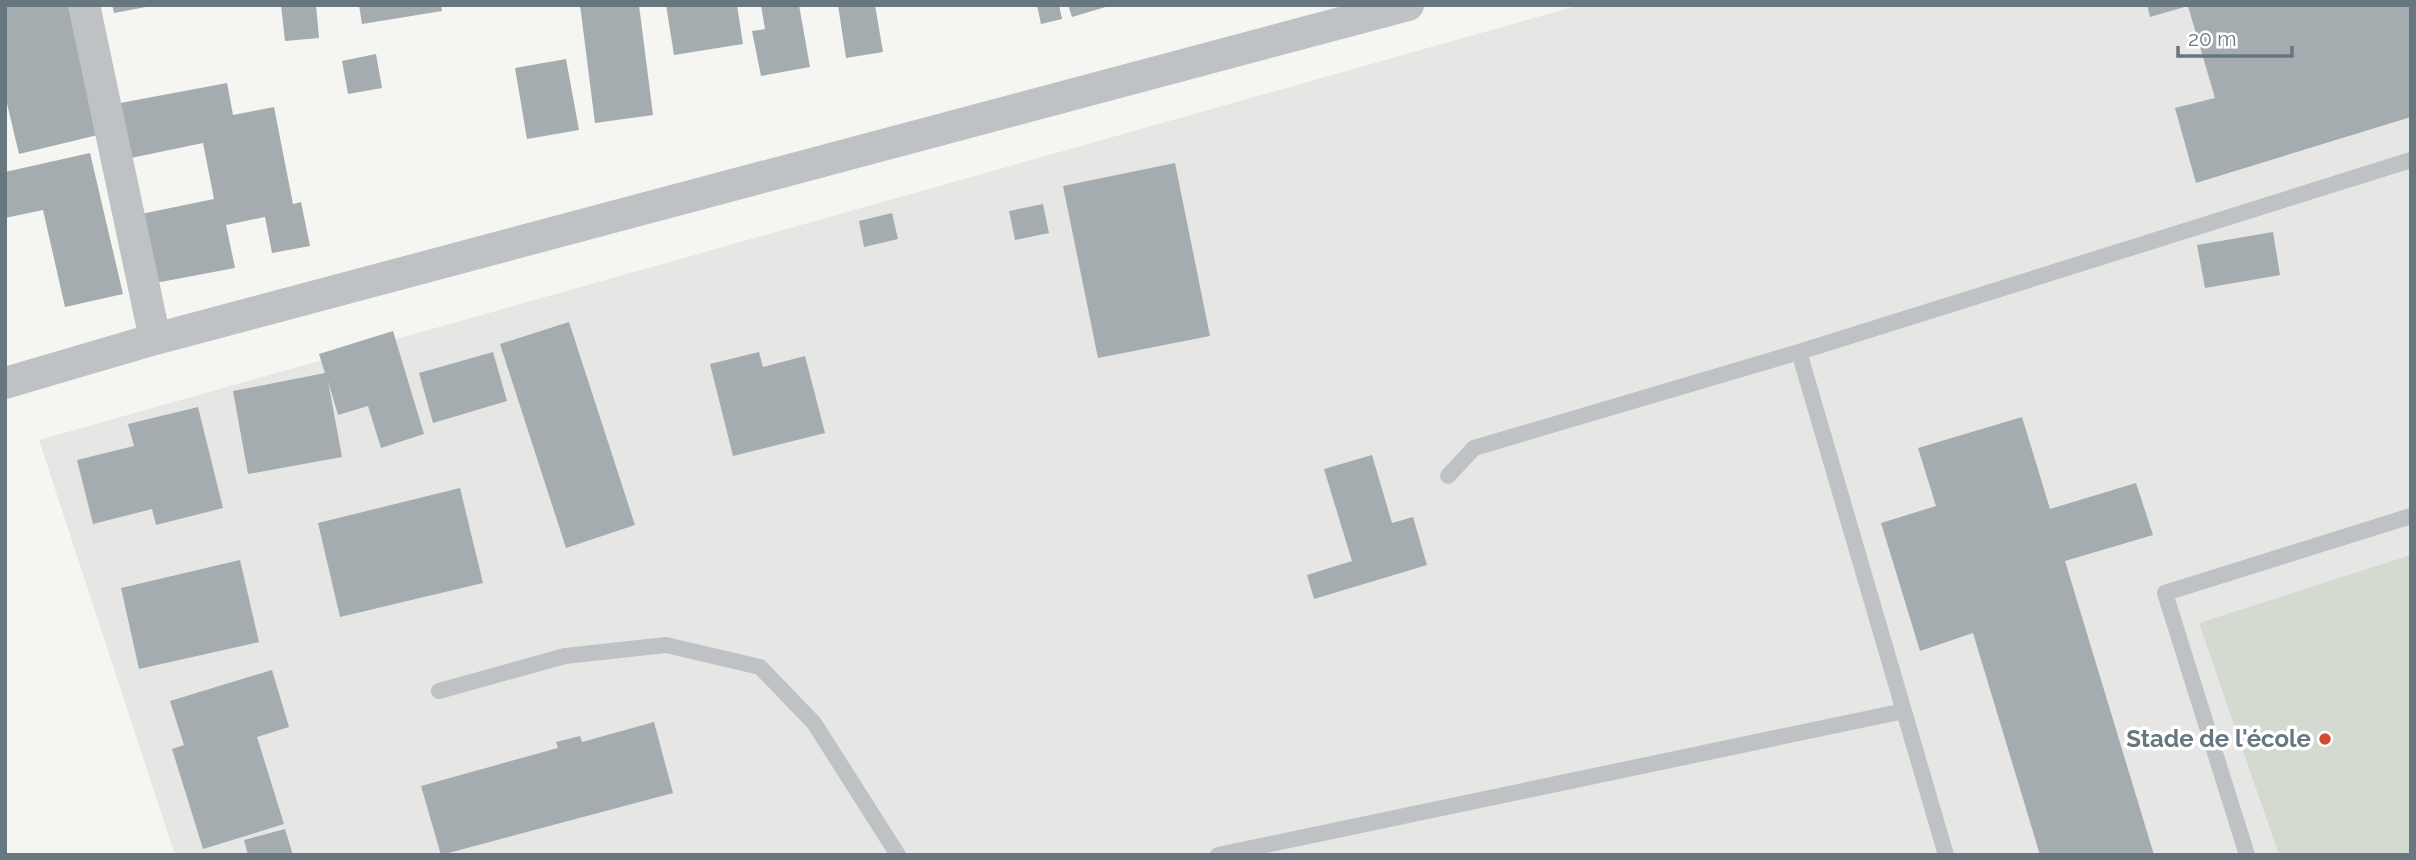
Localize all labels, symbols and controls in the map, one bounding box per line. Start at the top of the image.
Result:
scale bar [2178,14,2292,58]
text: 20 m [2188,26,2236,51]
place label: Stade de l'école [2126,724,2311,753]
marker: Stade de l'école [2317,731,2333,747]

